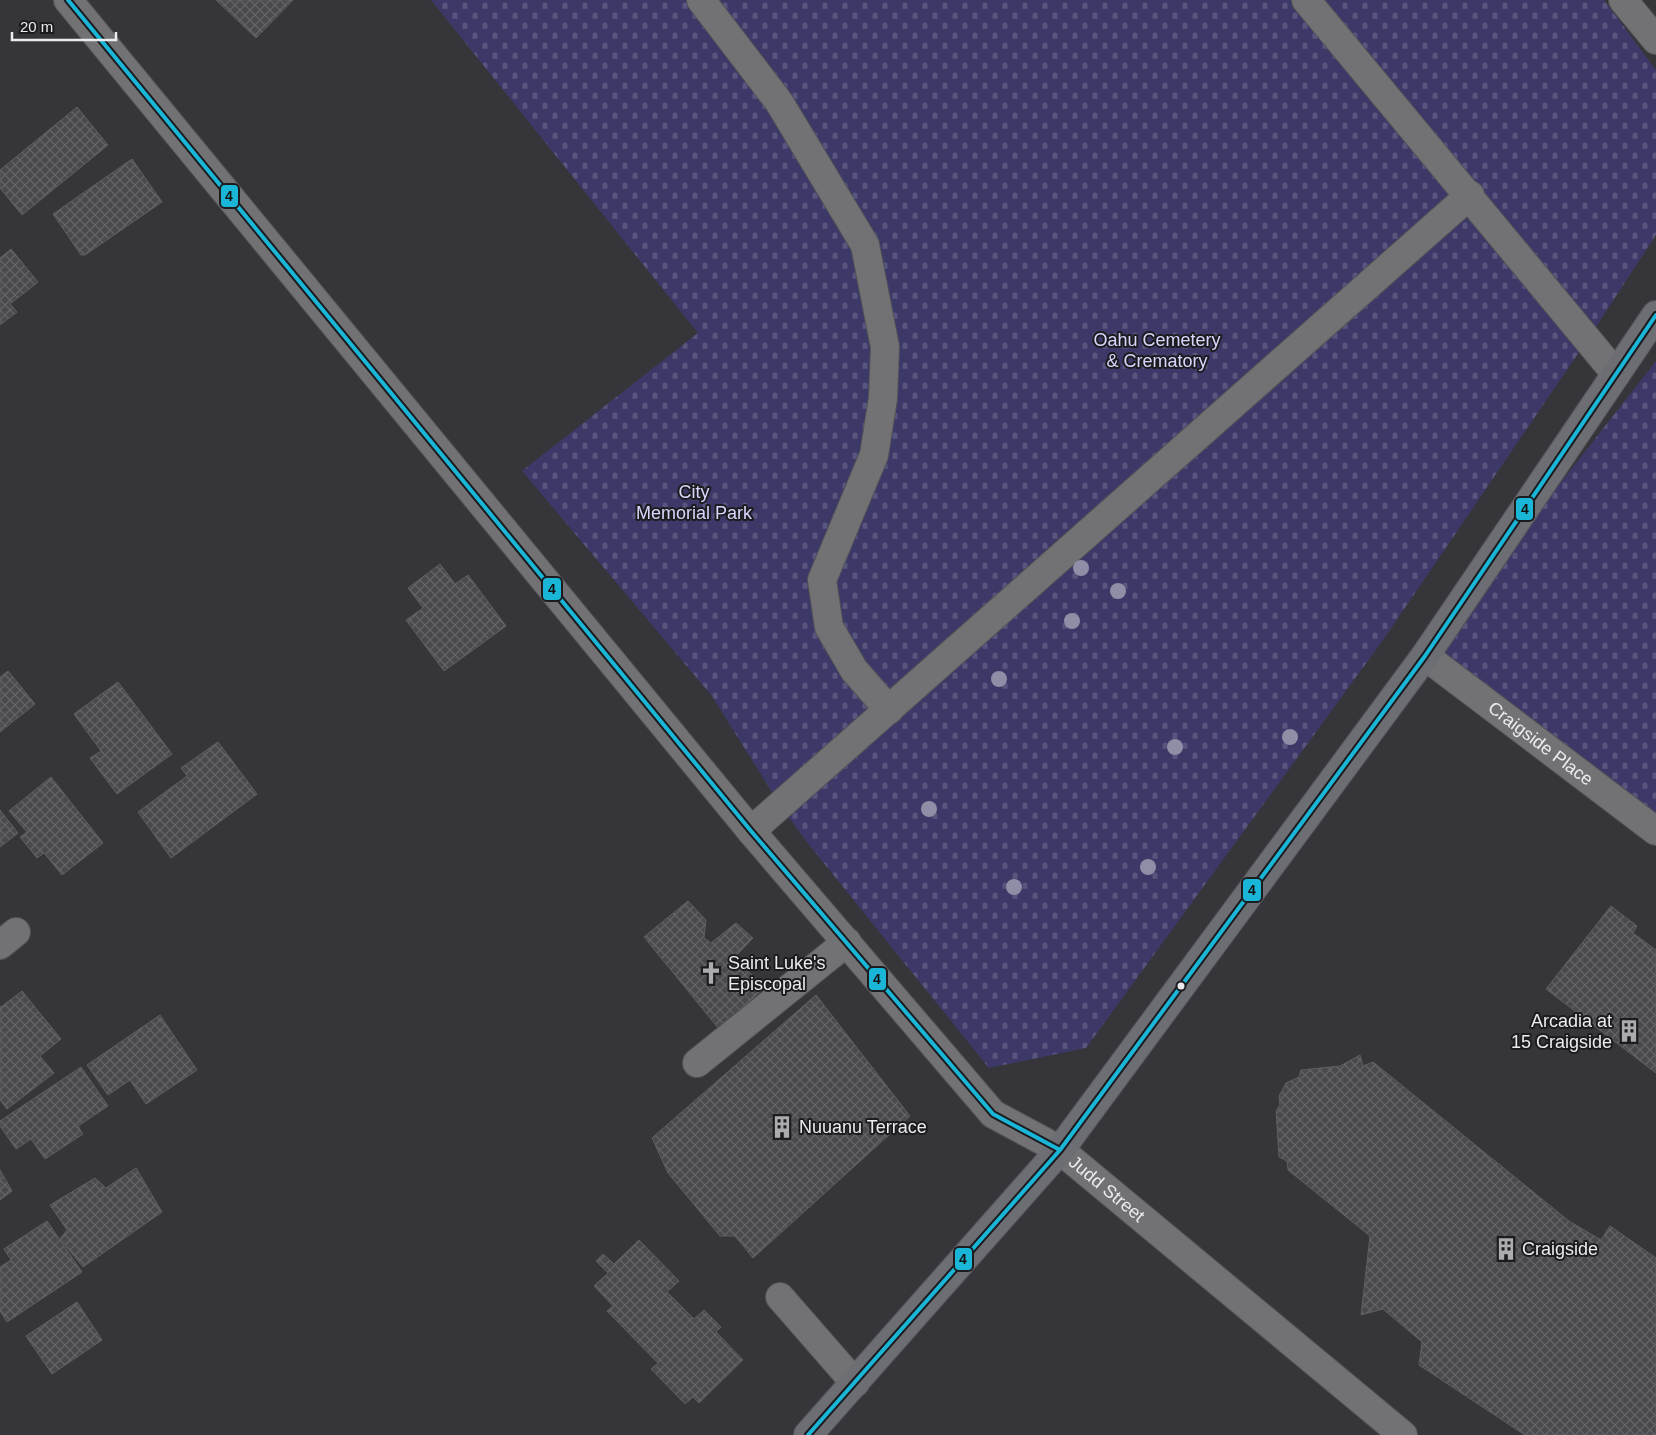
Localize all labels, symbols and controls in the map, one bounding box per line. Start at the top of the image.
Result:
scale bar [12,10,116,42]
text: 20 m [20,18,53,35]
line badge: 4 [220,184,239,208]
text: 4 [225,188,233,204]
park label: Oahu Cemetery & Crematory [1093,330,1221,371]
park label: City Memorial Park [636,482,753,523]
line badge: 4 [1515,497,1534,521]
text: 4 [1521,501,1529,517]
line badge: 4 [542,577,562,601]
text: 4 [548,581,556,597]
street label: Craigside Place [1484,698,1597,790]
line badge: 4 [1242,878,1262,902]
text: 4 [1248,882,1256,898]
place label: Saint Luke's Episcopal [728,953,826,994]
church icon: Saint Luke's Episcopal [698,960,724,986]
line badge: 4 [868,967,887,991]
text: 4 [873,971,881,987]
unlabelled marker [1176,981,1186,991]
place label: Arcadia at 15 Craigside [1511,1011,1612,1052]
building icon: Arcadia at 15 Craigside [1616,1018,1642,1044]
building icon: Nuuanu Terrace [769,1114,795,1140]
place label: Nuuanu Terrace [799,1117,927,1137]
street label: Judd Street [1065,1152,1149,1226]
building icon: Craigside [1493,1236,1519,1262]
place label: Craigside [1522,1239,1598,1259]
line badge: 4 [954,1247,973,1271]
text: 4 [959,1251,967,1267]

